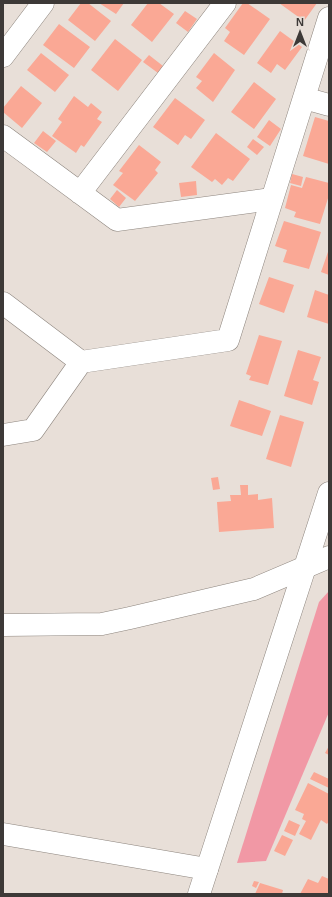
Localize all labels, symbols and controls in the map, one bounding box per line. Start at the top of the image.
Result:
north arrow [280,12,320,52]
text: N [296,16,304,28]

